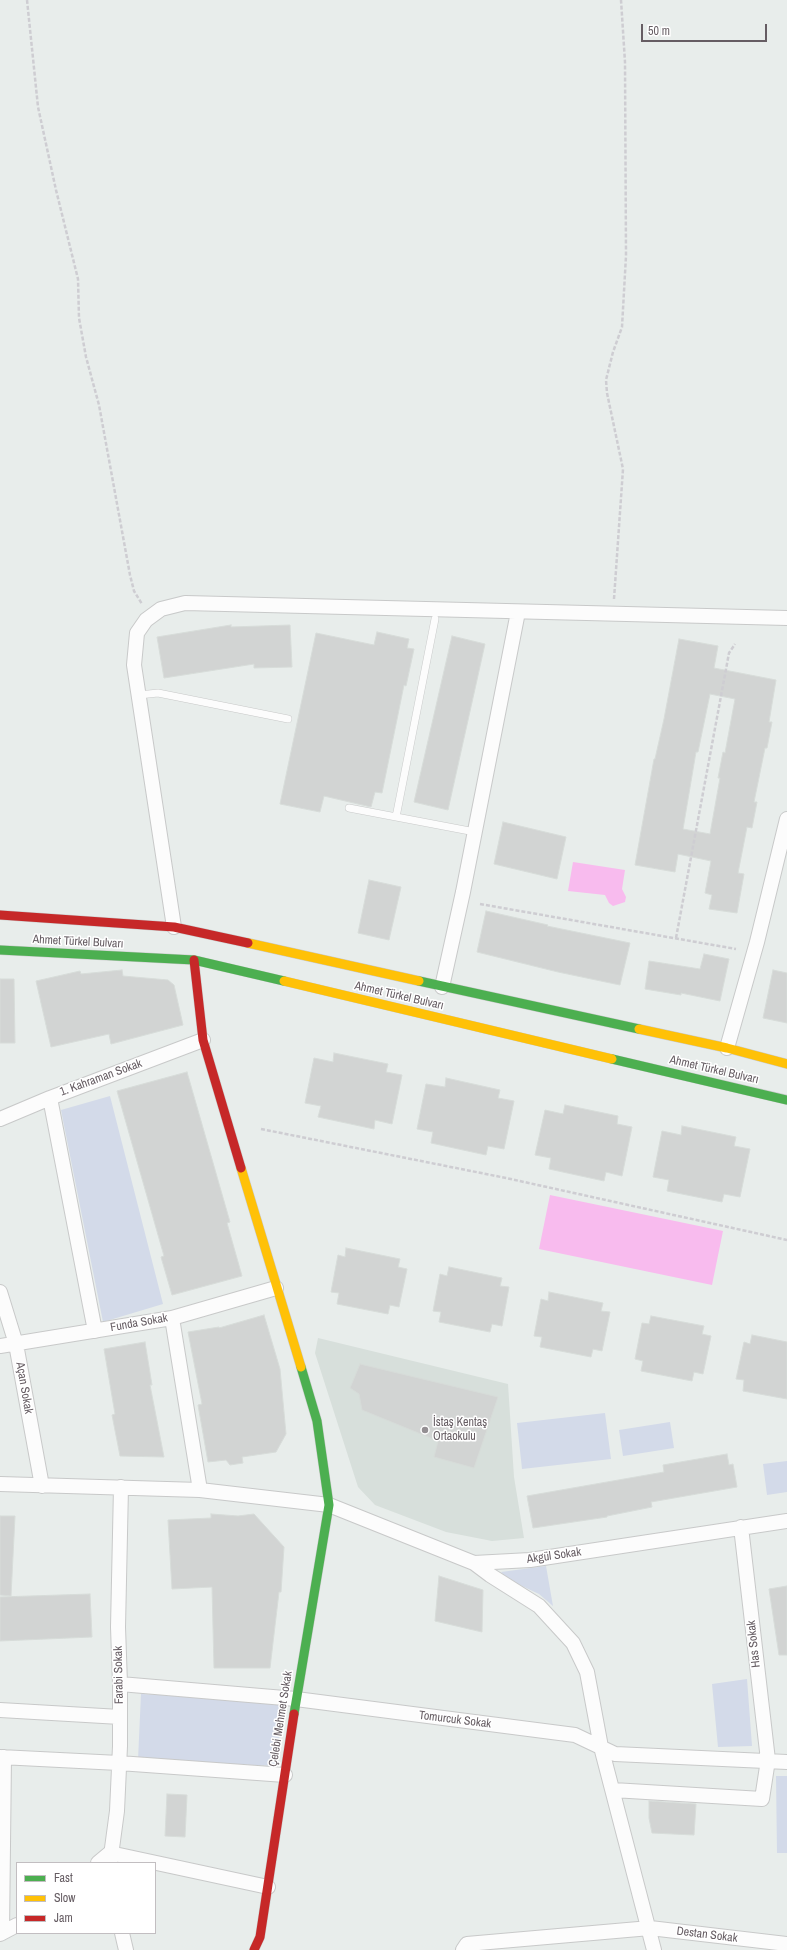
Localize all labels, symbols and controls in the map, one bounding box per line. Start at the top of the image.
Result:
scale bar [643,16,769,42]
text: 50 m [648,23,670,39]
street label: Ahmet Türkel Bulvarı [32,932,124,952]
street label: Ahmet Türkel Bulvarı [353,979,445,1013]
street label: Ahmet Türkel Bulvarı [668,1053,760,1087]
street label: 1. Kahraman Sokak [58,1056,144,1100]
street label: Funda Sokak [109,1311,169,1335]
street label: Açan Sokak [12,1361,36,1415]
place label: İstaş Kentaş Ortaokulu [433,1416,487,1444]
marker: İstaş Kentaş Ortaokulu [420,1425,430,1435]
street label: Akgül Sokak [526,1545,582,1567]
street label: Has Sokak [744,1620,764,1668]
street label: Farabi Sokak [111,1646,127,1704]
street label: Çelebi Mehmet Sokak [266,1670,296,1768]
street label: Tomurcuk Sokak [418,1708,492,1732]
legend [16,1862,156,1934]
text: Fast [54,1870,73,1886]
text: Slow [54,1890,75,1906]
text: Jam [54,1910,73,1926]
street label: Destan Sokak [676,1924,738,1946]

